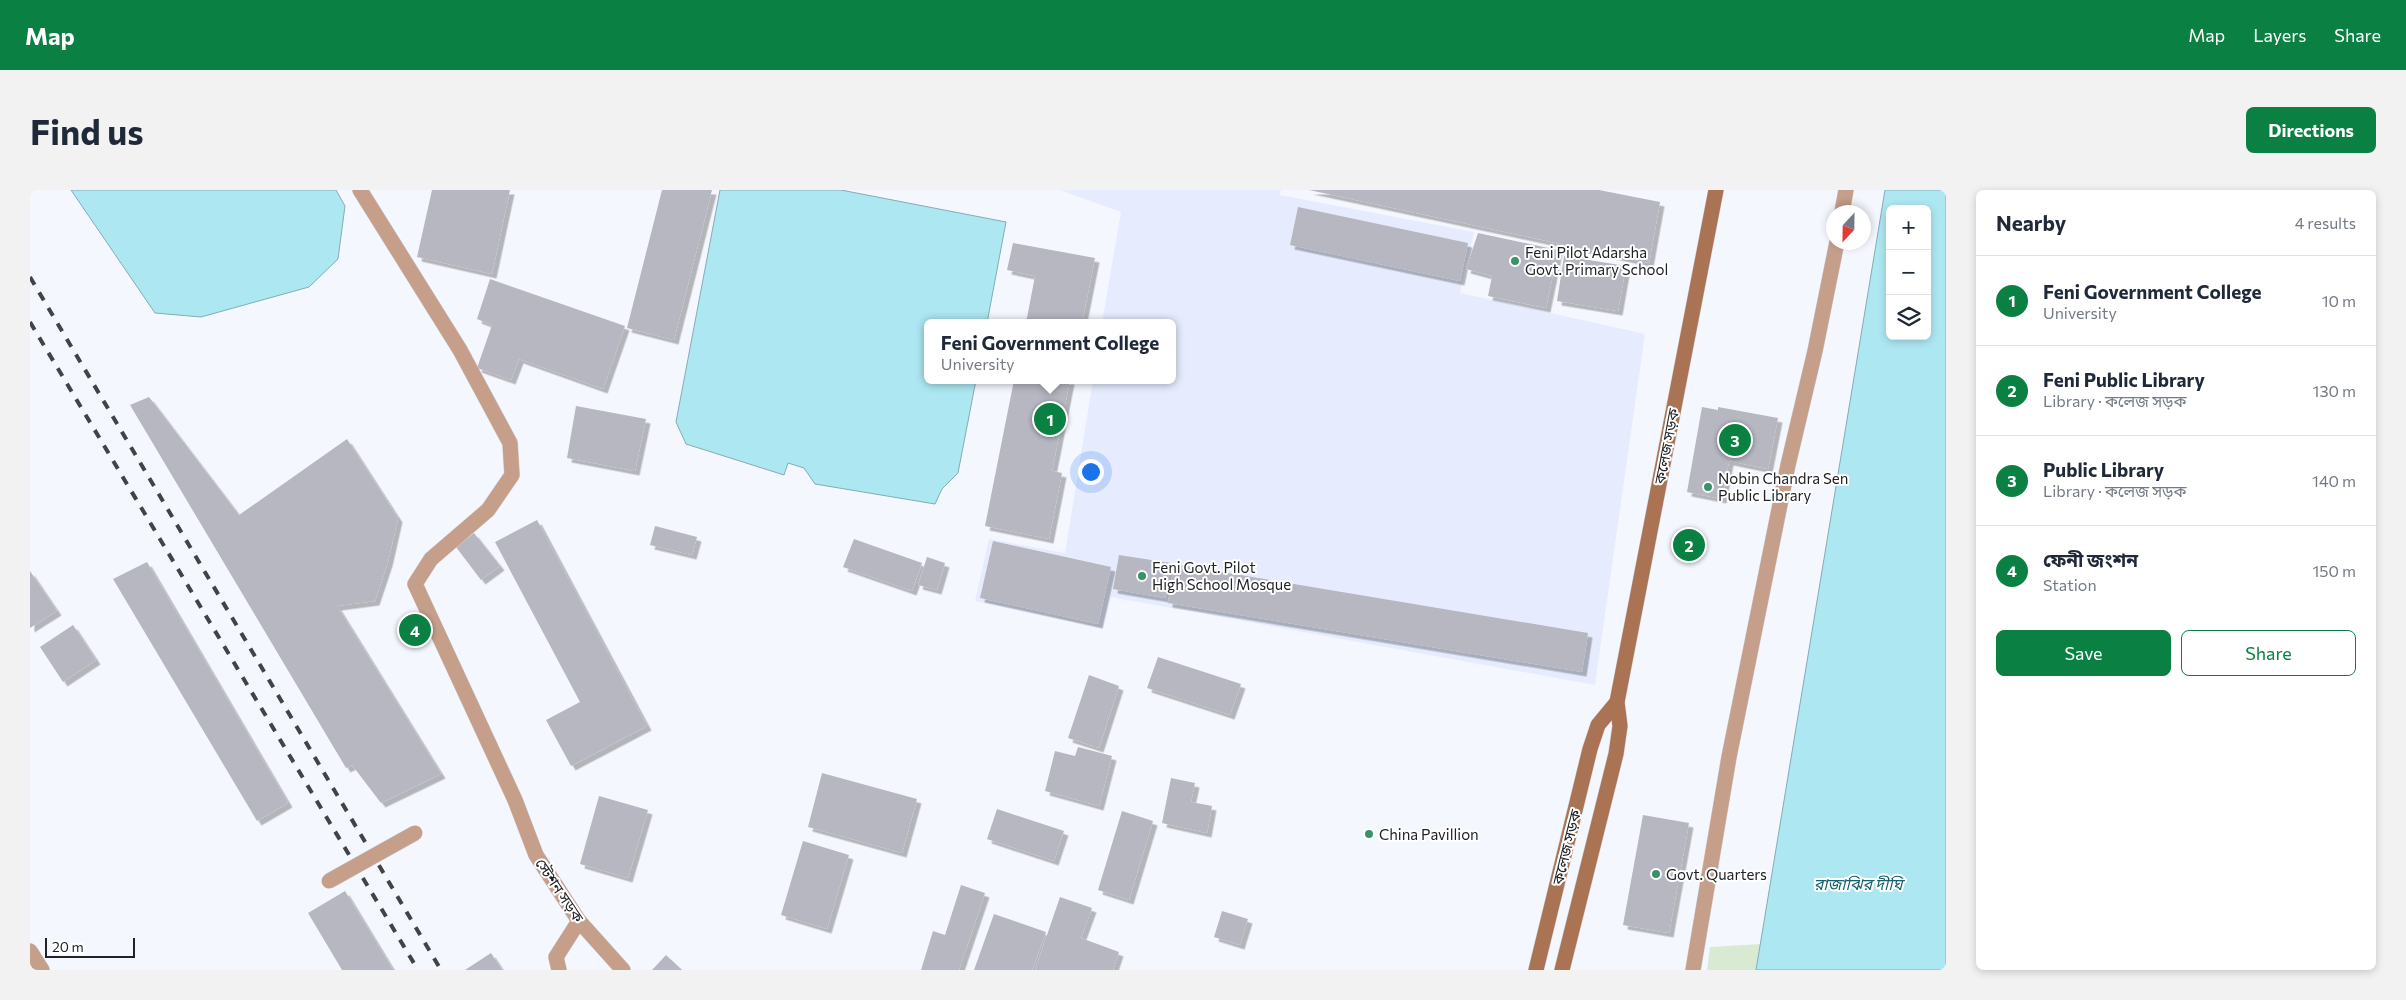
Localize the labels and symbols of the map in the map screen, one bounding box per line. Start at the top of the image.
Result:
north arrow [1826,205,1871,250]
place label: Feni Pilot Adarsha Govt. Primary School [1525,243,1668,278]
marker: Feni Pilot Adarsha Govt. Primary School [1509,255,1521,267]
pin: 1 [1034,400,1066,438]
street label: কলেজ সড়ক [1650,406,1682,486]
pin: 3 [1719,421,1751,459]
your location [1078,459,1104,485]
place label: Nobin Chandra Sen Public Library [1718,469,1848,504]
marker: Nobin Chandra Sen Public Library [1702,481,1714,493]
pin: 2 [1673,526,1705,564]
place label: Feni Govt. Pilot High School Mosque [1152,558,1291,593]
marker: Feni Govt. Pilot High School Mosque [1136,570,1148,582]
pin: 4 [399,611,431,649]
street label: কলেজ সড়ক [1548,807,1584,887]
place label: China Pavillion [1379,825,1479,843]
marker: China Pavillion [1363,828,1375,840]
street label: স্টেশন সড়ক [532,855,588,926]
place label: Govt. Quarters [1666,865,1767,883]
marker: Govt. Quarters [1650,868,1662,880]
water label: রাজাঝির দীঘি [1814,874,1905,893]
scale bar [45,935,135,958]

